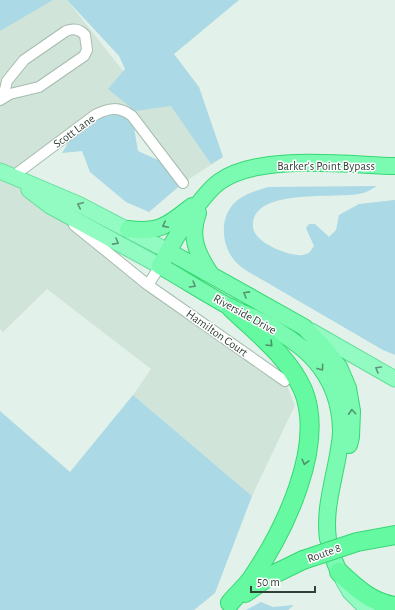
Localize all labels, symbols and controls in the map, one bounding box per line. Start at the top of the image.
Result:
street label: Scott Lane [51,112,97,150]
street label: Barker's Point Bypass [277,160,375,173]
one-way arrow [77,202,85,210]
one-way arrow [162,220,169,228]
one-way arrow [112,237,119,244]
one-way arrow [189,281,196,288]
street label: Riverside Drive [212,292,278,336]
one-way arrow [243,292,250,299]
street label: Hamilton Court [184,307,250,359]
one-way arrow [265,339,273,347]
one-way arrow [316,364,324,371]
one-way arrow [375,367,382,374]
one-way arrow [347,409,356,415]
one-way arrow [301,458,310,465]
street label: Route 8 [305,541,343,565]
scale bar [251,568,315,594]
text: 50 m [257,576,280,588]

